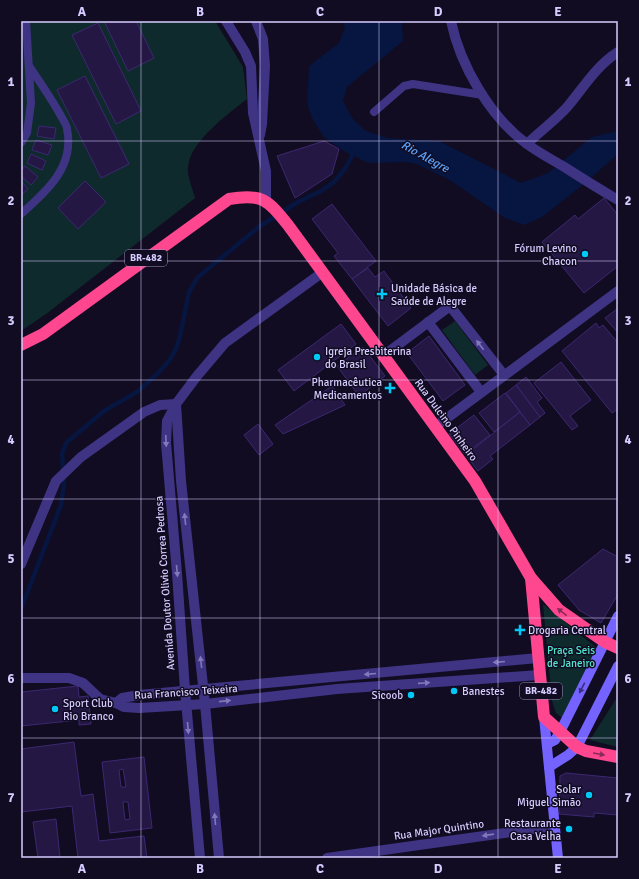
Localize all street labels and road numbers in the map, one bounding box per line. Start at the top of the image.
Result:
road number: BR-482 [125,250,167,266]
street label: Rua Dulcino Pinheiro [412,376,480,464]
street label: Avenida Doutor Olivio Correa Pedrosa [152,495,178,671]
street label: Rua Francisco Teixeira [134,682,239,702]
road number: BR-482 [520,683,562,699]
street label: Rua Major Quintino [393,817,485,843]

